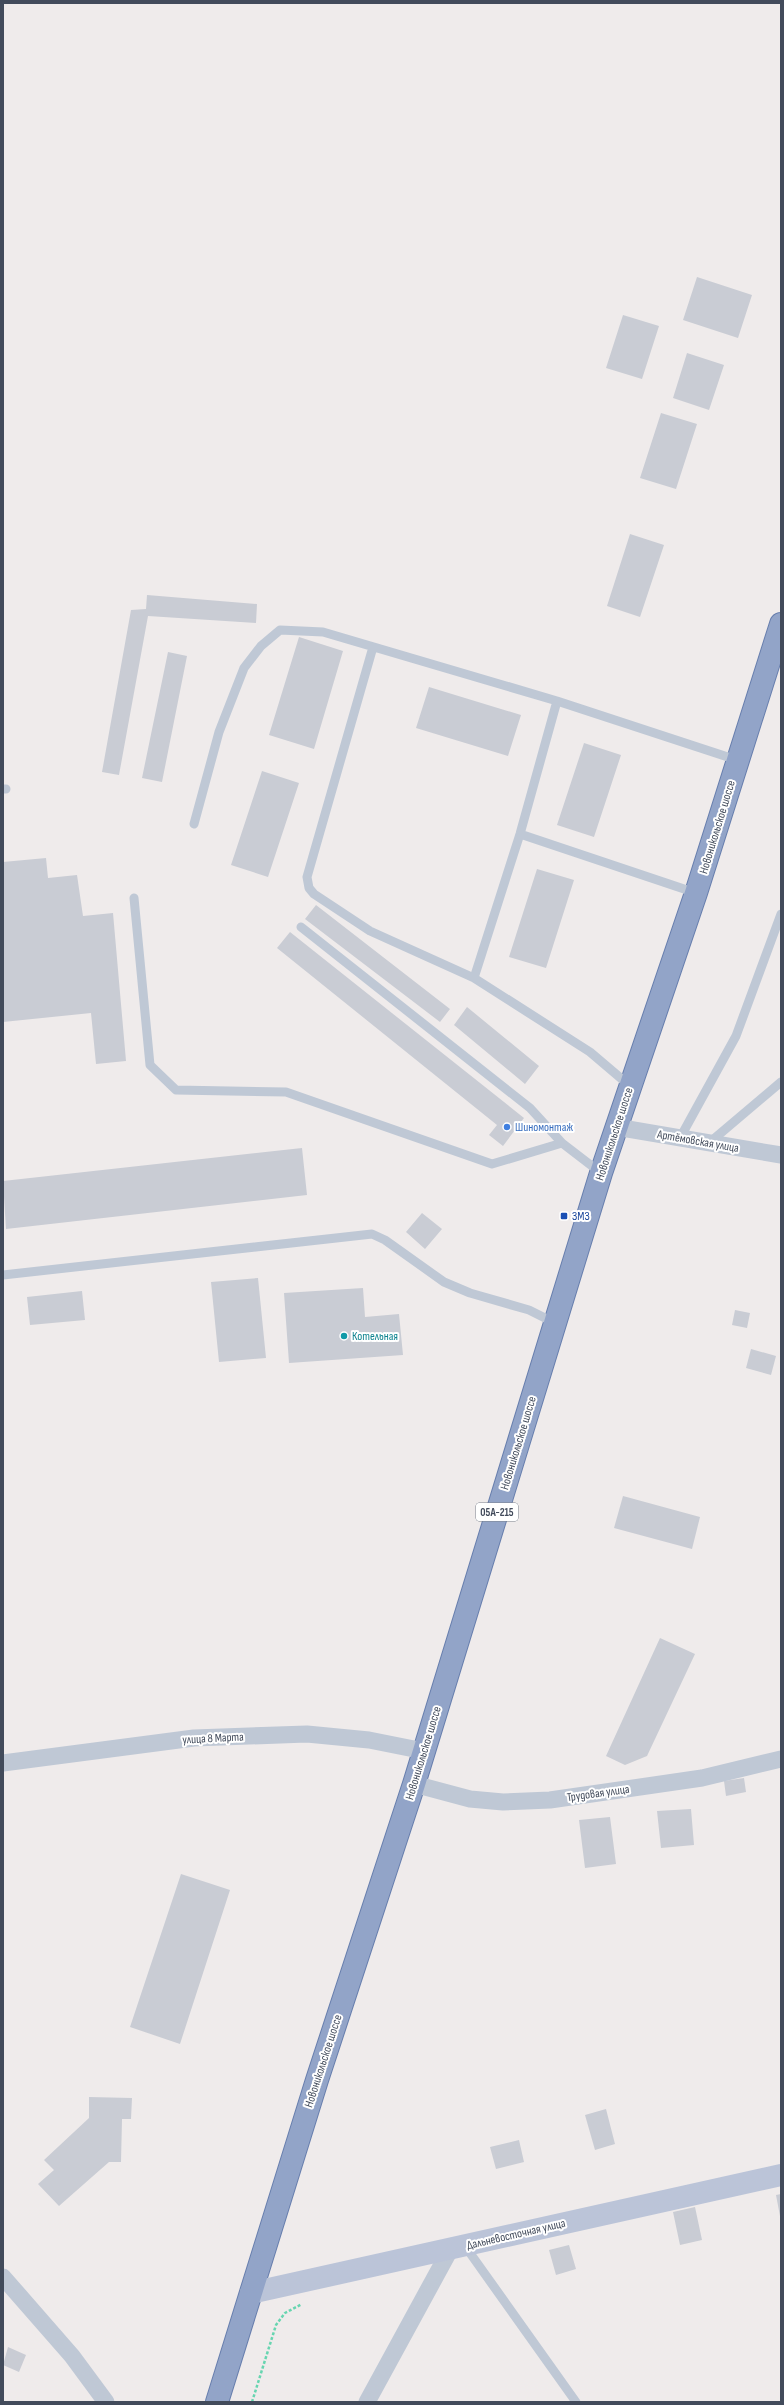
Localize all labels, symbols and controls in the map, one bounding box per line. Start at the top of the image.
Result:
street label: Новоникольское шоссе [696,778,739,876]
street label: Новоникольское шоссе [592,1086,637,1183]
place label: Шиномонтаж [515,1120,573,1135]
marker: Шиномонтаж [502,1122,512,1132]
street label: Артёмовская улица [655,1127,740,1156]
place label: ЗМЗ [572,1209,590,1224]
marker: ЗМЗ [559,1211,569,1221]
place label: Котельная [352,1329,398,1344]
marker: Котельная [339,1331,349,1341]
street label: Новоникольское шоссе [497,1394,540,1492]
road number: 05А-215 [476,1503,518,1521]
street label: Новоникольское шоссе [402,1704,445,1802]
street label: улица 8 Марта [182,1729,245,1748]
street label: Трудовая улица [566,1782,631,1805]
street label: Новоникольское шоссе [301,2013,346,2110]
street label: Дальневосточная улица [465,2216,567,2253]

